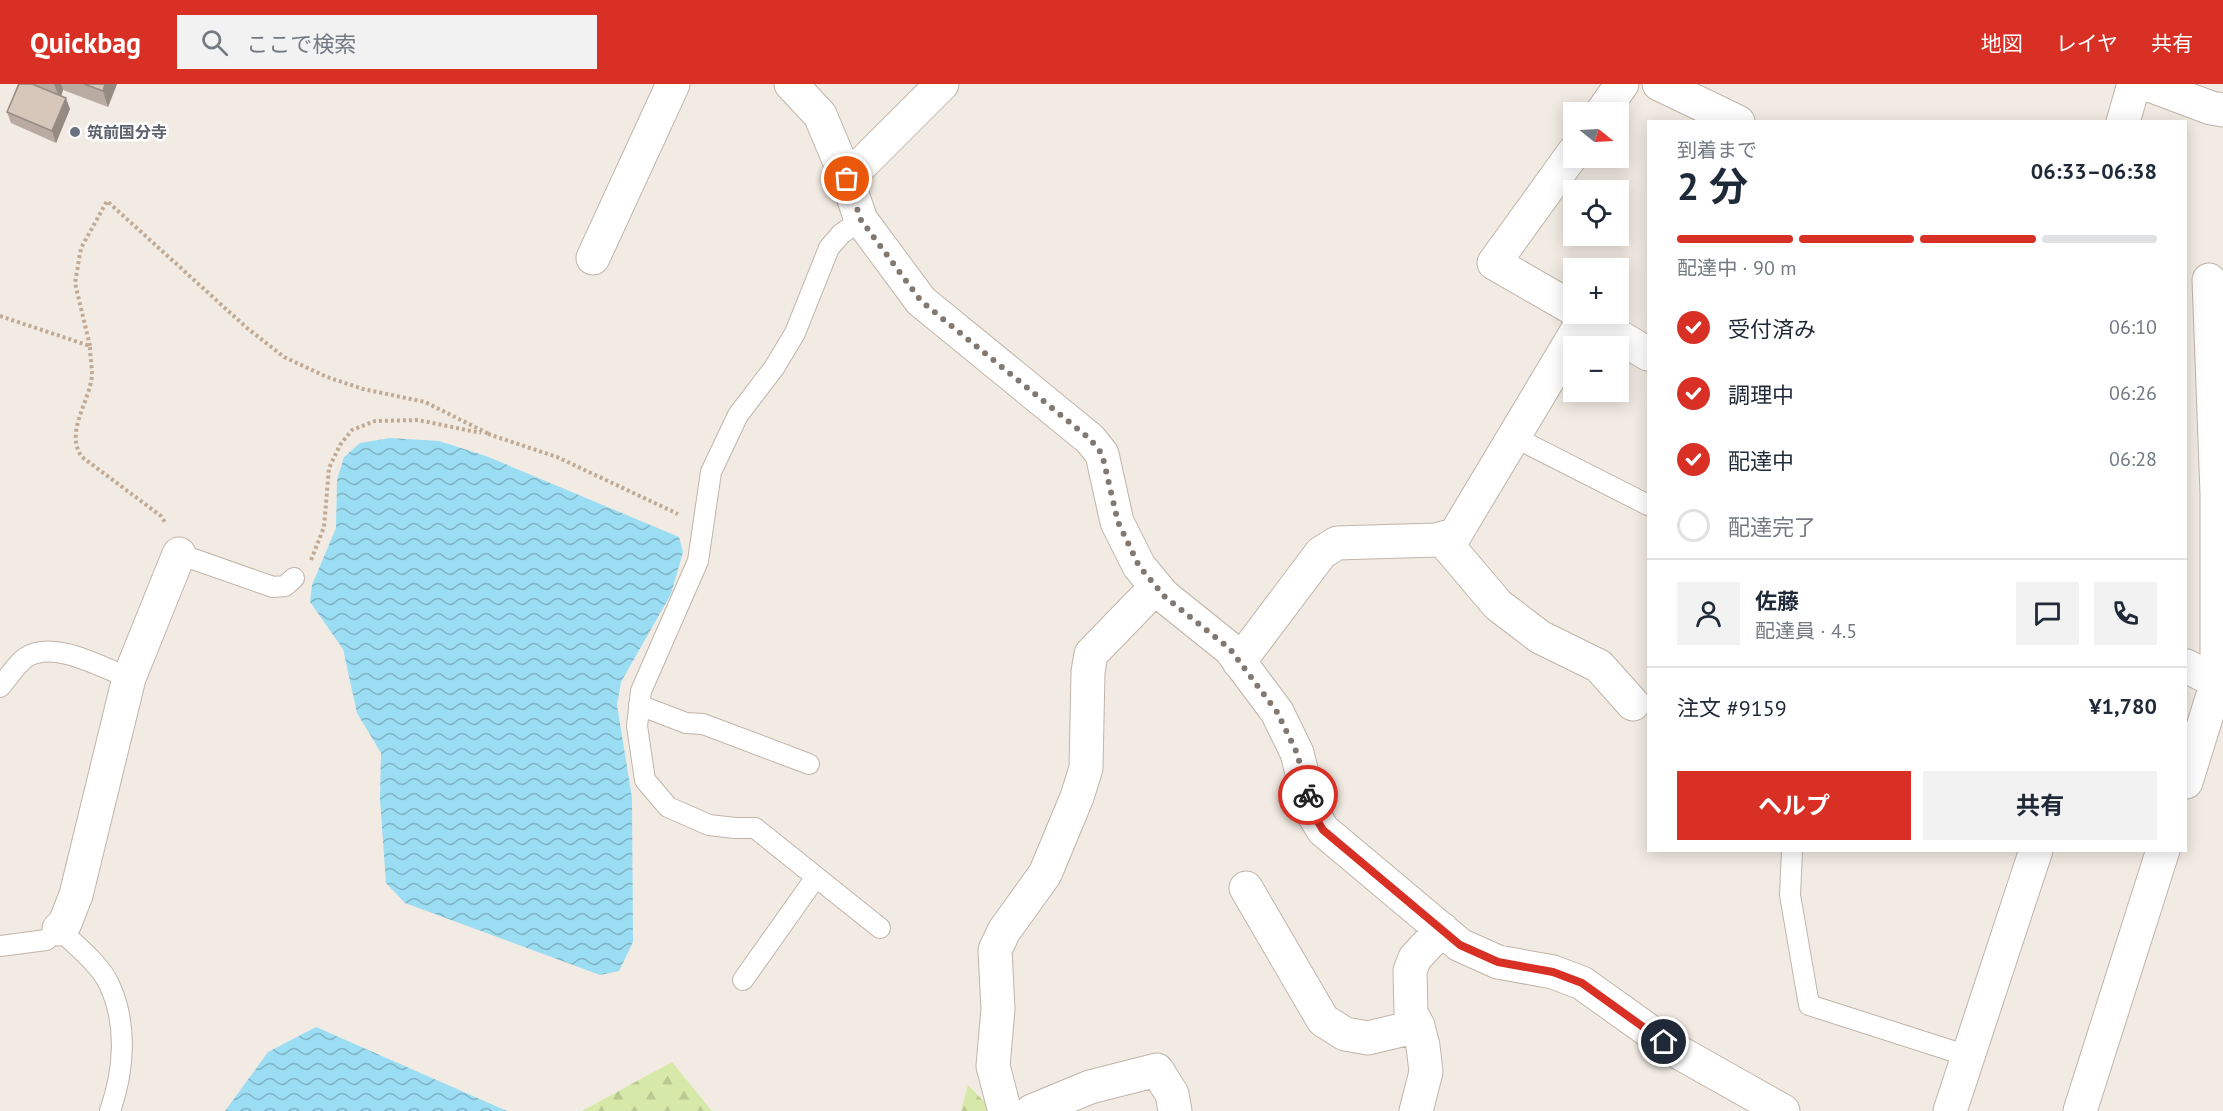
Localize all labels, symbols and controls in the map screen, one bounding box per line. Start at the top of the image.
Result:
search box [177,15,597,69]
text: Quickbag [30,24,141,61]
icon: search [198,26,231,59]
text: ここで検索 [246,30,356,58]
text: 地図 [1981,30,2023,57]
text: レイヤ [2056,30,2118,57]
text: 共有 [2151,30,2193,57]
north arrow [1563,102,1629,168]
map controls [1563,102,1629,402]
place label: 筑前国分寺 [87,122,167,142]
marker: 筑前国分寺 [68,125,82,139]
text: 到着まで [1677,137,1757,163]
pin [821,153,872,204]
text: 06:33–06:38 [2031,157,2157,185]
text: 2 分 [1677,160,1748,211]
icon: bag [830,162,863,195]
button: locate [1563,180,1629,246]
text: 配達中 · 90 m [1677,255,1796,281]
button: + [1563,258,1629,324]
icon: check [1677,311,1710,344]
text: 06:10 [2109,314,2157,340]
text: 受付済み [1728,315,1816,343]
button: − [1563,336,1629,402]
icon: check [1677,377,1710,410]
text: 06:26 [2109,380,2157,406]
text: 調理中 [1728,381,1794,409]
icon: check [1677,443,1710,476]
text: 06:28 [2109,446,2157,472]
text: 配達中 [1728,447,1794,475]
text: 配達完了 [1728,513,1816,541]
button: person [1677,582,1740,645]
button: chat [2016,582,2079,645]
button: phone [2094,582,2157,645]
text: 佐藤 [1755,587,1799,615]
text: 配達員 · 4.5 [1755,618,1857,644]
text: ¥1,780 [2089,692,2157,720]
text: 注文 #9159 [1677,694,1787,722]
courier [1278,765,1338,825]
button: ヘルプ [1677,771,1911,840]
button: 共有 [1923,771,2157,840]
icon: bike [1292,779,1325,812]
pin [1638,1016,1689,1067]
icon: home [1647,1025,1680,1058]

